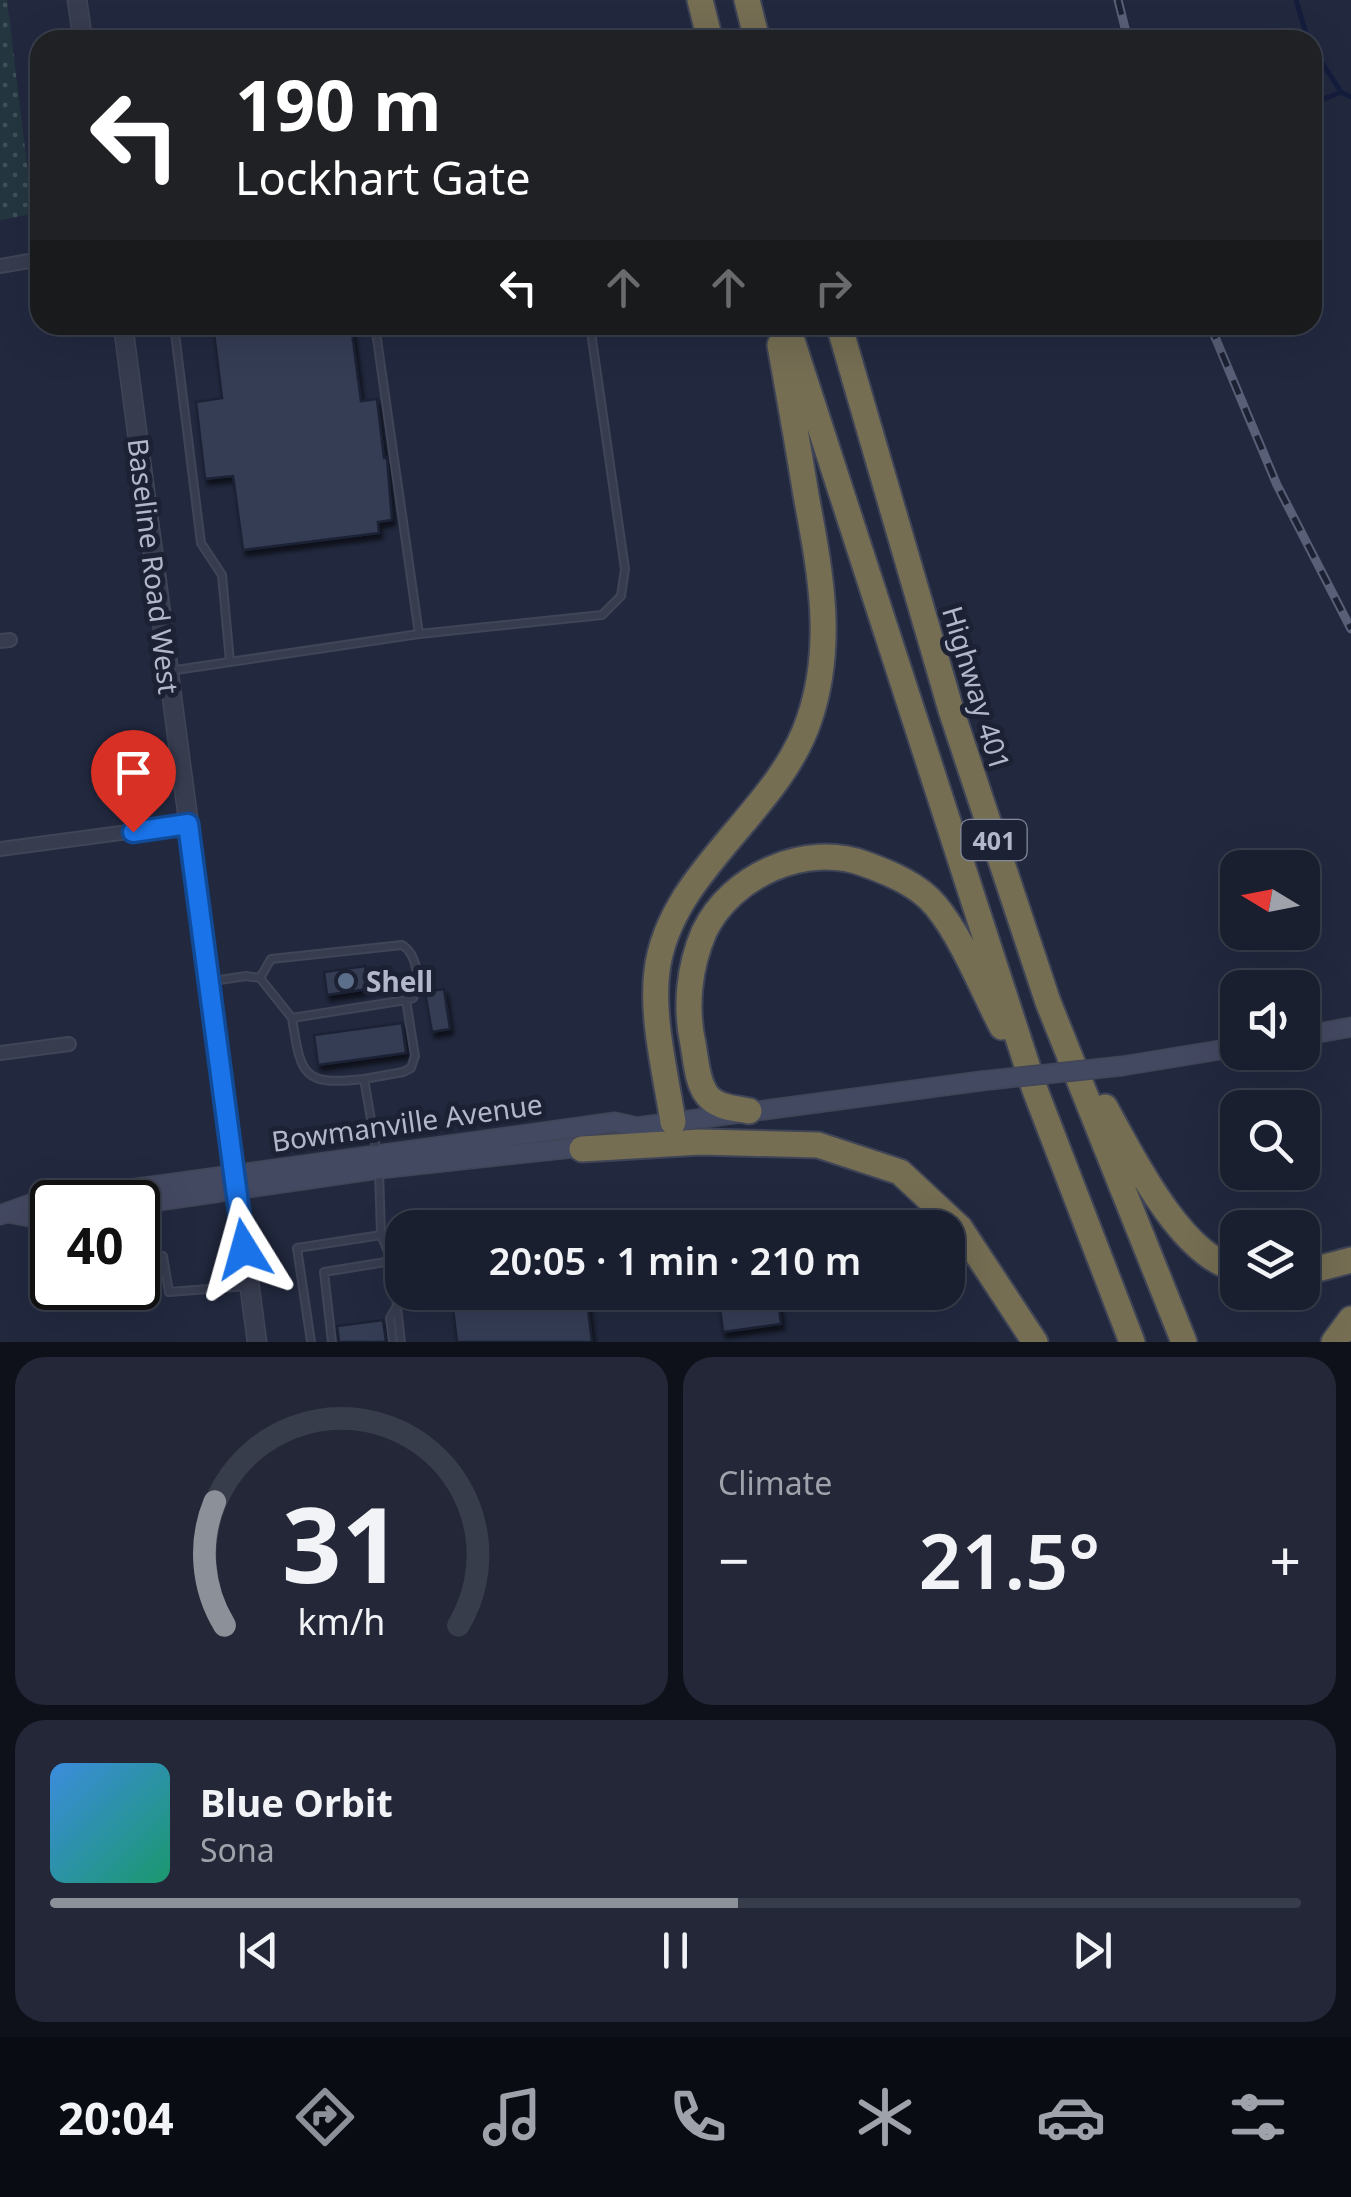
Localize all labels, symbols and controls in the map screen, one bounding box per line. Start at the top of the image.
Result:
text: 190 m [235,56,442,152]
icon: left [70,70,200,200]
text: Lockhart Gate [235,147,531,208]
icon: left [491,260,546,315]
icon: ahead [596,260,651,315]
icon: ahead [701,260,756,315]
icon: right [806,260,861,315]
street label: Baseline Road West [119,436,189,696]
street label: Highway 401 [934,601,1020,775]
pin [91,730,176,833]
icon: arrive [106,745,161,800]
road number: 401 [962,820,1026,860]
north arrow [1220,850,1320,950]
map controls [1220,850,1320,1310]
place label: Shell [366,962,433,1000]
marker: Shell [335,970,357,992]
button: sound [1220,970,1320,1070]
street label: Bowmanville Avenue [269,1084,545,1160]
button: search [1220,1090,1320,1190]
speed limit sign: 40 [30,1180,160,1310]
position arrow [192,1197,296,1301]
button: layers [1220,1210,1320,1310]
text: 20:05 · 1 min · 210 m [489,1234,861,1286]
text: Climate [718,1461,832,1504]
text: 31 [282,1472,401,1613]
text: 21.5° [919,1509,1100,1611]
text: − [718,1522,749,1597]
text: + [1270,1522,1301,1597]
text: km/h [298,1597,385,1645]
text: Blue Orbit [200,1776,393,1828]
text: Sona [200,1828,275,1871]
icon: previous [231,1923,286,1978]
icon: pause [648,1923,703,1978]
icon: next [1065,1923,1120,1978]
icon: directions [290,2082,360,2152]
icon: music [477,2082,547,2152]
icon: phone [663,2082,733,2152]
icon: climate [850,2082,920,2152]
icon: car [1036,2082,1106,2152]
icon: filters [1223,2082,1293,2152]
text: 20:04 [58,2087,174,2148]

